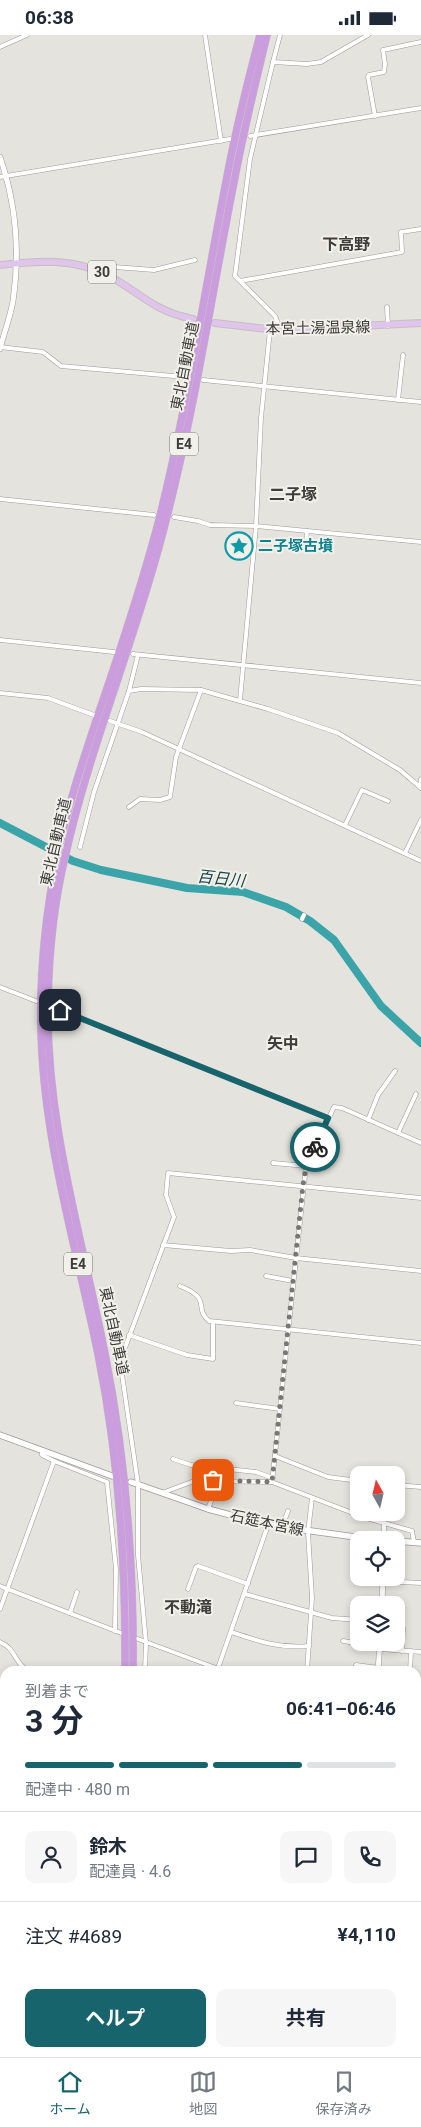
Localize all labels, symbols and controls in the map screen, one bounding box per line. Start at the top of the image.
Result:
text: 06:38 [25,6,74,29]
district label: 下高野 [322,235,370,254]
road number: 30 [88,261,116,283]
street label: 本宮土湯温泉線 [265,318,371,338]
street label: 東北自動車道 [168,320,202,412]
road number: E4 [170,433,198,455]
district label: 二子塚 [269,485,317,504]
place icon: 二子塚古墳 [224,531,254,561]
place label: 二子塚古墳 [258,537,333,555]
street label: 東北自動車道 [37,796,75,888]
water label: 百日川 [196,867,248,891]
pin [39,989,81,1031]
icon: home [46,996,74,1024]
district label: 矢中 [267,1034,299,1053]
courier [290,1122,340,1172]
icon: bike [301,1133,329,1161]
road number: E4 [64,1253,92,1275]
street label: 東北自動車道 [96,1285,132,1377]
pin [192,1459,234,1501]
icon: bag [199,1466,227,1494]
north arrow [350,1466,405,1521]
map controls [350,1466,405,1651]
street label: 石筵本宮線 [228,1506,306,1540]
button: locate [350,1531,405,1586]
button: layers [350,1596,405,1651]
district label: 不動滝 [164,1598,212,1617]
text: 到着まで [25,1682,89,1701]
text: 06:41–06:46 [286,1697,396,1720]
text: 3 分 [25,1702,83,1740]
text: 配達中 · 480 m [25,1780,130,1799]
button: person [25,1831,77,1883]
button: chat [280,1831,332,1883]
button: phone [344,1831,396,1883]
text: 鈴木 [89,1835,127,1858]
text: 配達員 · 4.6 [89,1862,171,1881]
text: ¥4,110 [338,1923,396,1946]
text: 注文 #4689 [25,1925,122,1948]
button: ヘルプ [25,1989,206,2047]
button: 共有 [216,1989,396,2047]
tab: ホーム [49,2068,91,2118]
tab: 地図 [189,2068,217,2118]
tab: 保存済み [316,2068,372,2118]

